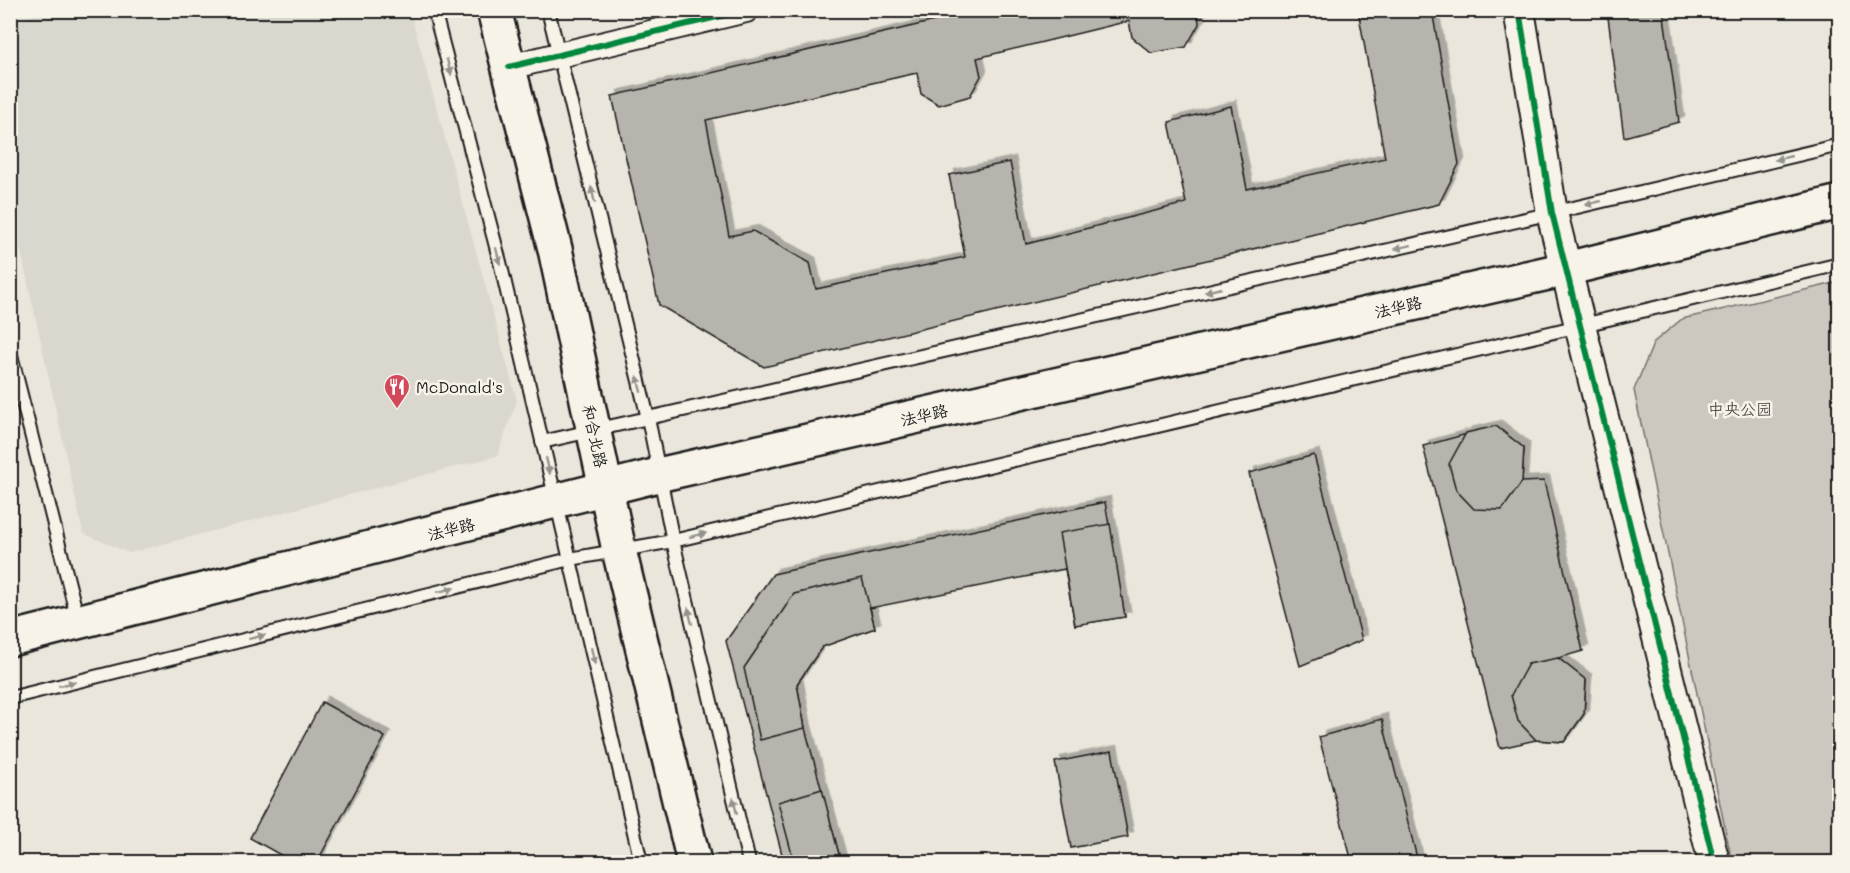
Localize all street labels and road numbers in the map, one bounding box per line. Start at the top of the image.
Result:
street label: 法华路 [1372,291,1424,322]
street label: 法华路 [898,399,950,430]
street label: 和合北路 [579,402,612,469]
street label: 法华路 [425,513,477,545]

